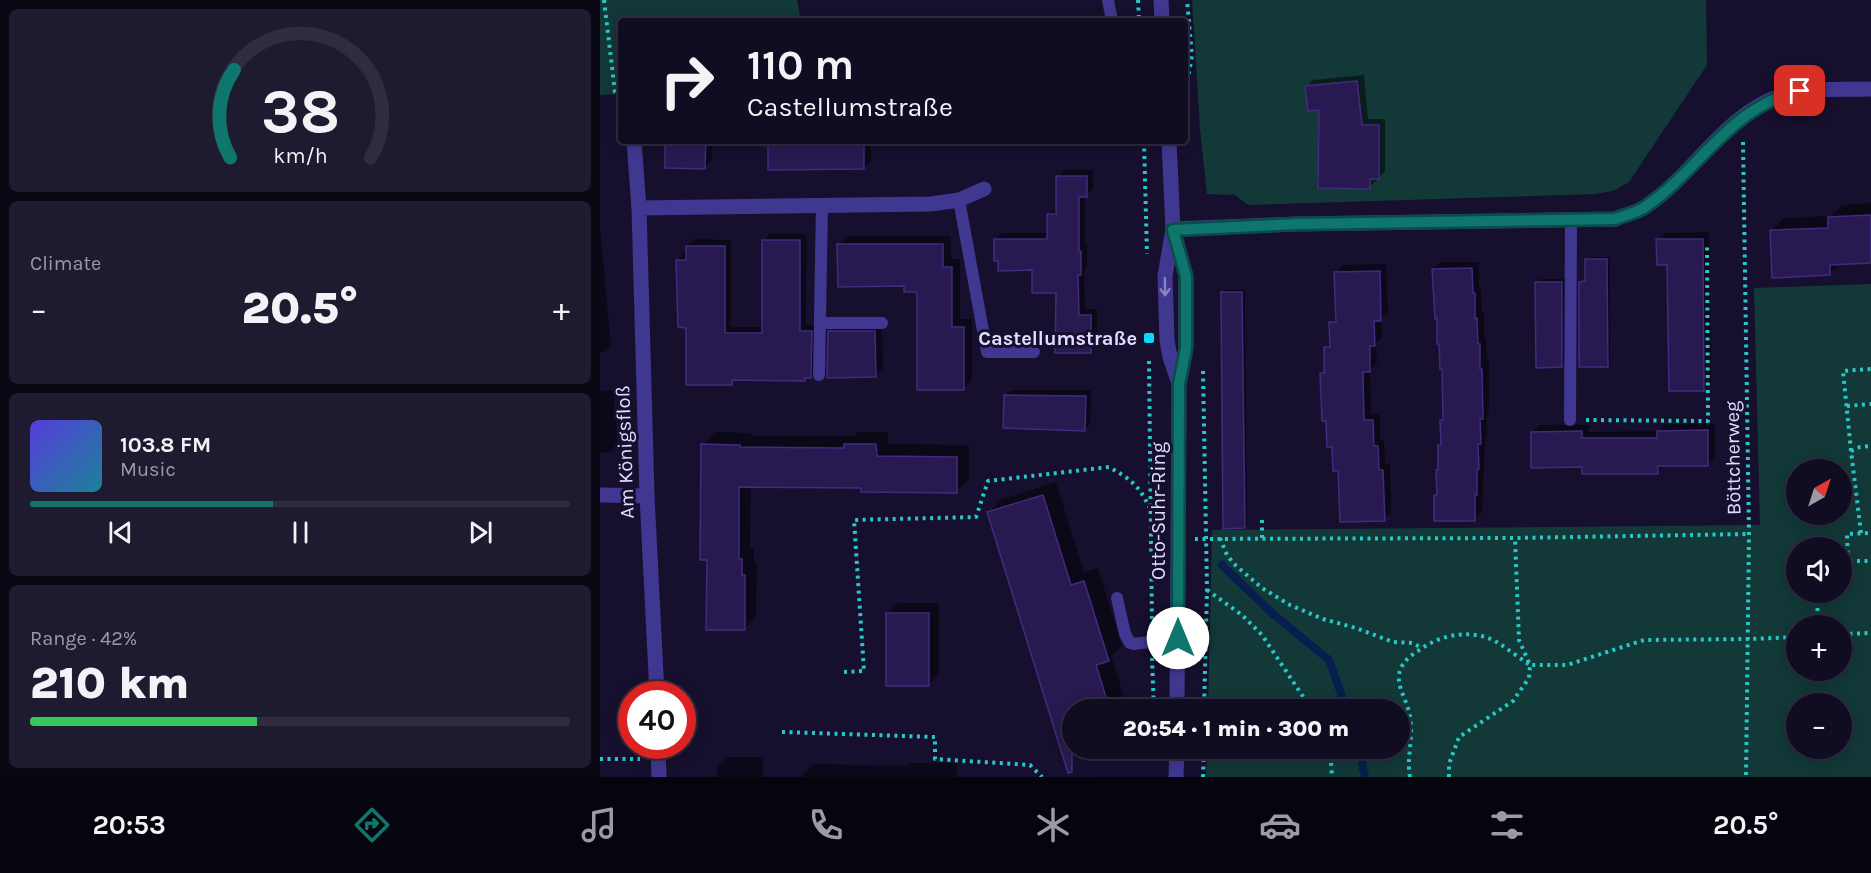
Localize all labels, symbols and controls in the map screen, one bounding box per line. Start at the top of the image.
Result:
text: 110 m [747,40,854,90]
icon: right [648,42,726,120]
pin [1774,65,1825,116]
icon: arrive [1783,74,1816,107]
text: 38 [260,75,340,148]
text: Castellumstraße [747,91,953,123]
text: km/h [273,143,327,168]
text: Climate [30,252,101,275]
one-way arrow [1160,277,1171,297]
text: 20.5° [242,282,358,334]
text: − [30,290,47,328]
text: + [553,290,570,328]
place label: Castellumstraße [978,327,1137,350]
marker: Castellumstraße [1142,331,1156,345]
street label: Am Königsfloß [611,385,639,519]
street label: Böttcherweg [1721,401,1745,515]
text: 103.8 FM [120,432,211,458]
street label: Otto-Suhr-Ring [1147,442,1170,580]
text: Music [120,458,176,481]
north arrow [1786,459,1852,525]
map controls [1786,459,1852,759]
icon: previous [104,516,137,549]
icon: pause [284,516,317,549]
icon: next [464,516,497,549]
button: sound [1786,537,1852,603]
position arrow [1146,606,1210,670]
button: + [1786,615,1852,681]
text: Range · 42% [30,627,137,650]
text: 210 km [30,657,189,709]
speed limit sign: 40 [618,681,696,759]
button: − [1786,693,1852,759]
text: 20:54 · 1 min · 300 m [1123,716,1349,742]
icon: directions [351,804,393,846]
icon: music [578,804,620,846]
icon: phone [805,804,847,846]
icon: climate [1032,804,1074,846]
icon: car [1259,804,1301,846]
icon: filters [1486,804,1528,846]
text: 20:53 [93,809,166,841]
text: 20.5° [1713,809,1778,841]

